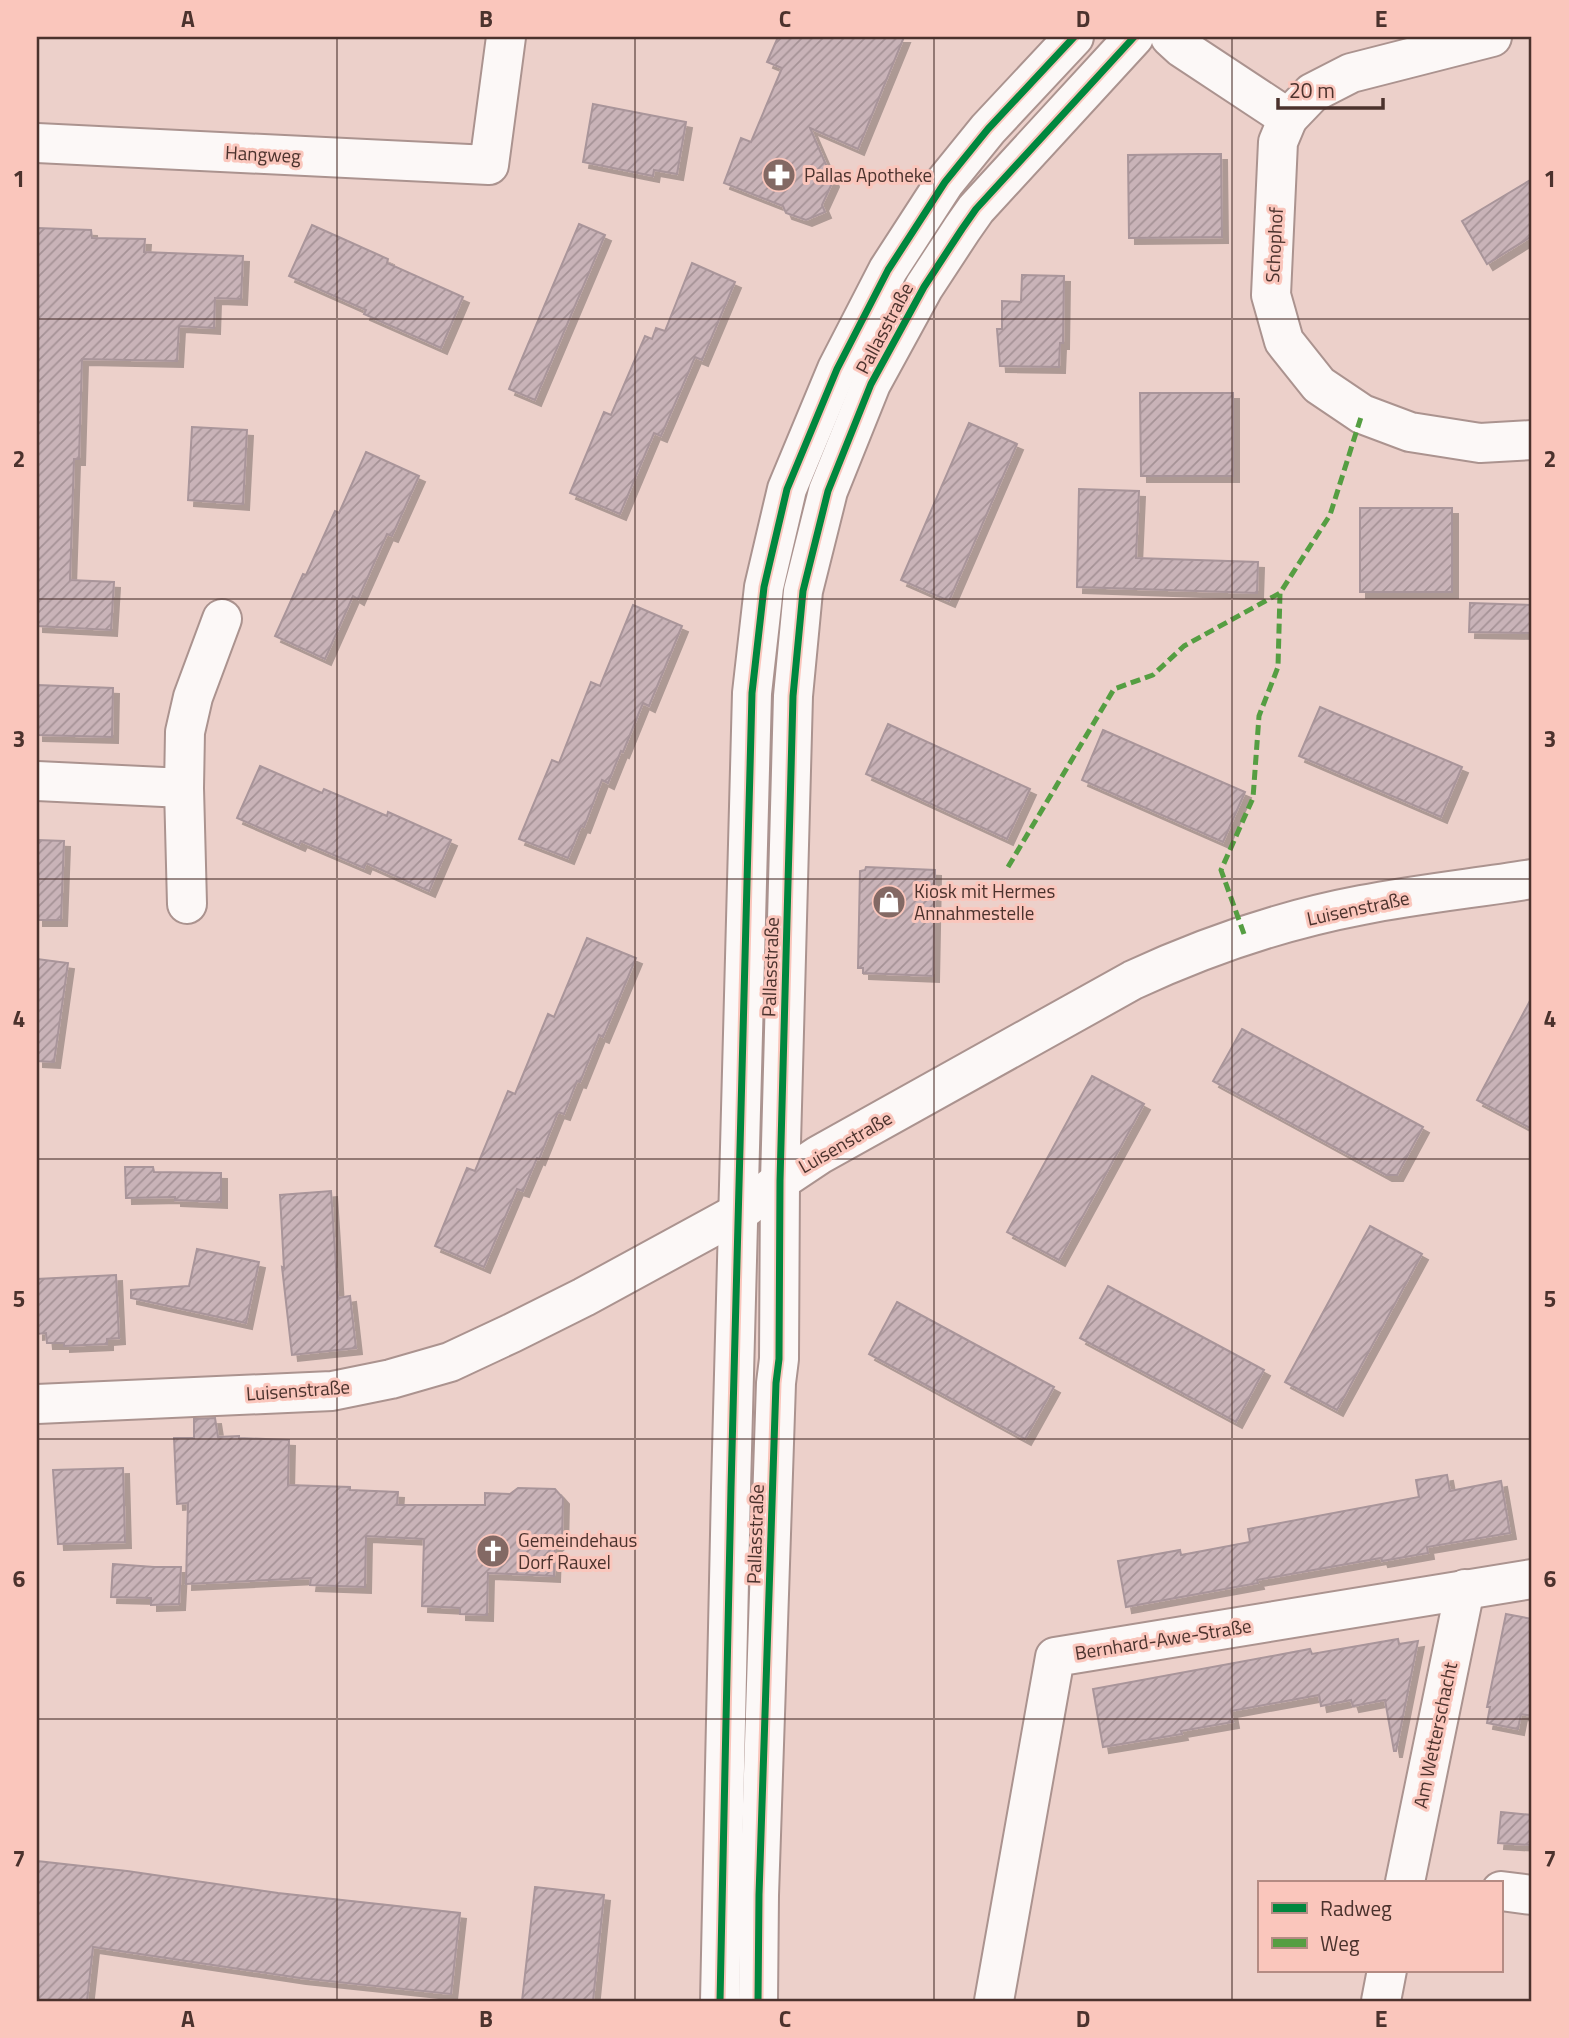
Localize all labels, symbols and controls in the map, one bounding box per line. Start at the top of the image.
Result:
text: A [181,1,195,36]
text: B [479,1,493,36]
text: C [779,1,791,36]
text: D [1076,1,1090,36]
text: E [1375,1,1387,36]
scale bar [1278,66,1384,110]
text: 20 m [1289,74,1335,106]
street label: Hangweg [224,137,302,170]
pharmacy icon: Pallas Apotheke [760,156,798,194]
place label: Pallas Apotheke [804,160,932,189]
text: 1 [13,161,25,196]
text: 1 [1544,161,1556,196]
street label: Schophof [1257,206,1290,283]
street label: Pallasstraße [847,277,920,379]
text: 2 [13,441,25,476]
text: 2 [1544,441,1556,476]
text: 3 [13,721,25,756]
text: 3 [1544,721,1556,756]
place label: Kiosk mit Hermes Annahmestelle [914,876,1055,927]
shop icon: Kiosk mit Hermes Annahmestelle [870,883,908,921]
street label: Luisenstraße [1304,883,1412,933]
street label: Pallasstraße [753,917,786,1017]
text: 4 [13,1001,25,1036]
text: 4 [1544,1001,1556,1036]
street label: Luisenstraße [792,1103,897,1180]
text: 5 [13,1281,25,1316]
text: 5 [1544,1281,1556,1316]
street label: Luisenstraße [245,1371,351,1408]
street label: Pallasstraße [738,1484,771,1584]
place label: Gemeindehaus Dorf Rauxel [518,1525,638,1576]
church icon: Gemeindehaus Dorf Rauxel [474,1532,512,1570]
text: 6 [13,1561,26,1596]
text: 6 [1544,1561,1557,1596]
street label: Bernhard-Awe-Straße [1072,1610,1253,1667]
street label: Am Wetterschacht [1405,1659,1464,1811]
text: 7 [13,1841,25,1876]
text: 7 [1544,1841,1556,1876]
legend [1258,1881,1502,1972]
text: Radweg [1320,1892,1392,1924]
text: Weg [1320,1927,1360,1959]
text: A [181,2001,195,2036]
text: B [479,2001,493,2036]
text: C [779,2001,791,2036]
text: D [1076,2001,1090,2036]
text: E [1375,2001,1387,2036]

